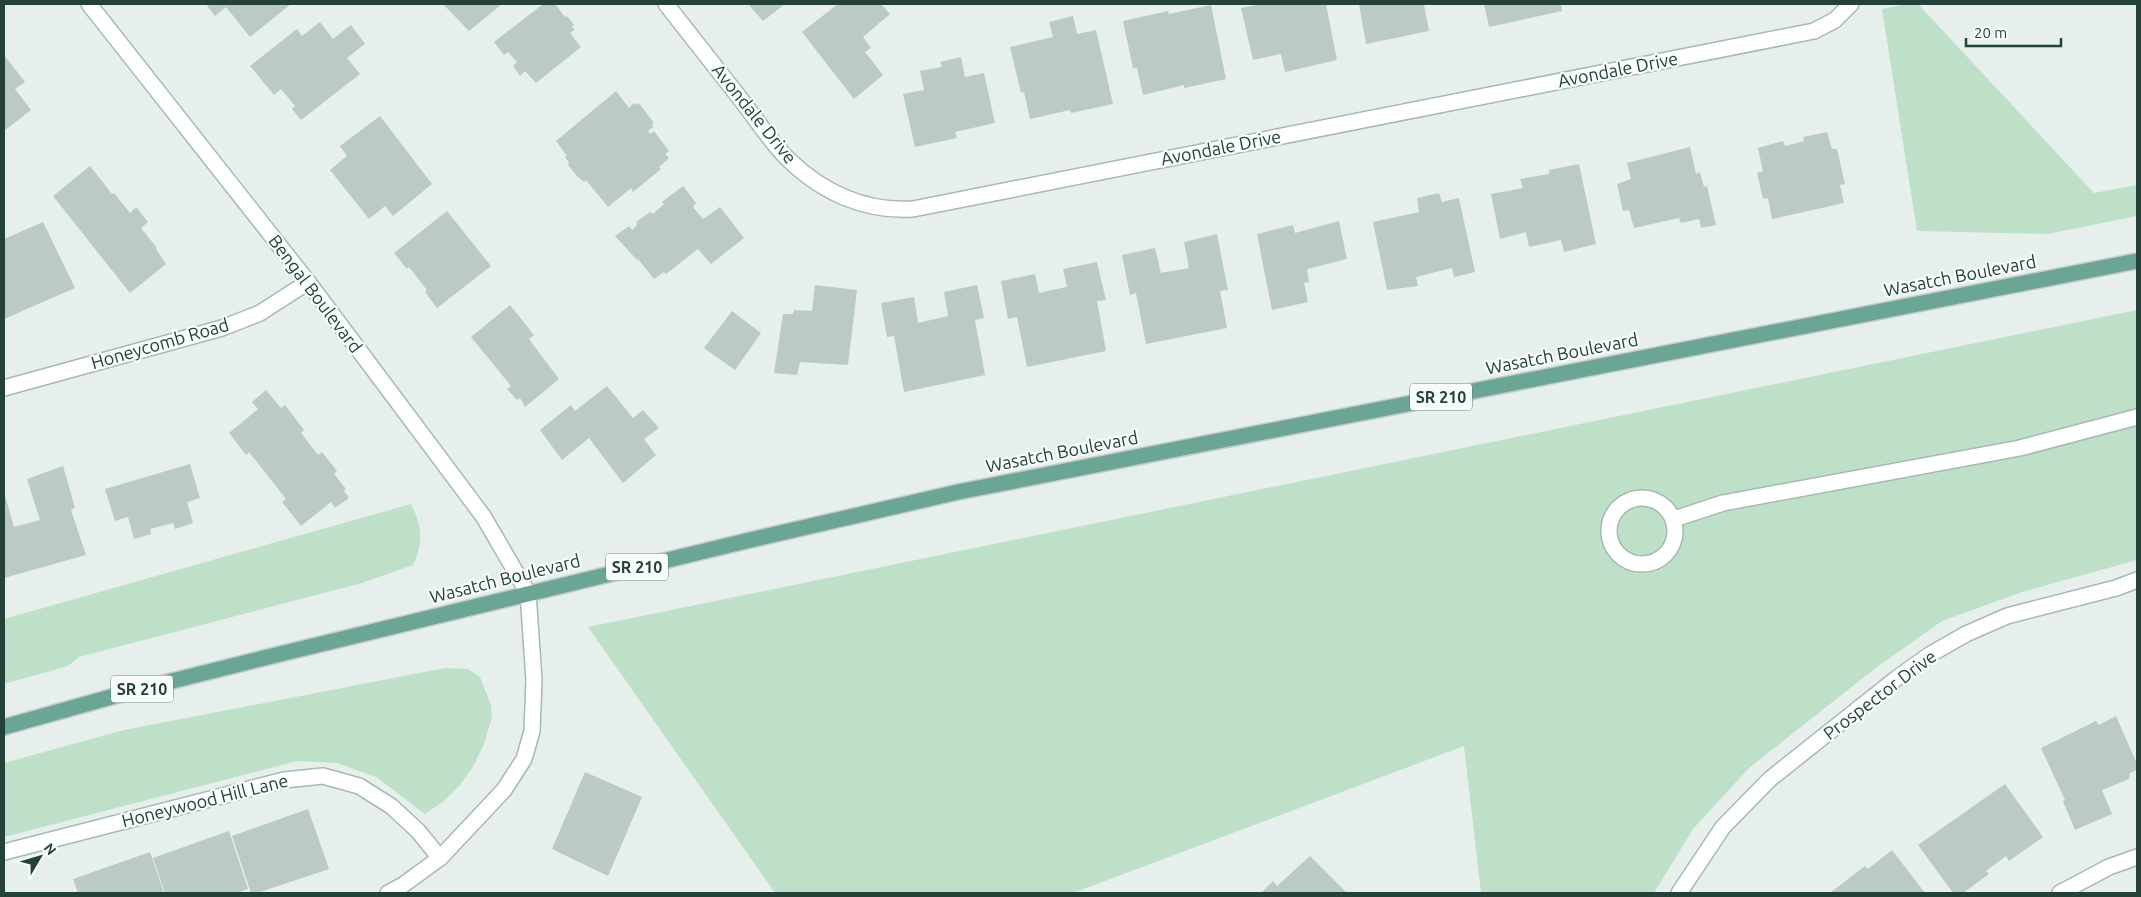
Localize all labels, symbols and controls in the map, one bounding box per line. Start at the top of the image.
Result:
scale bar [1966,15,2061,47]
text: 20 m [1974,24,2007,41]
street label: Avondale Drive [1556,48,1680,90]
street label: Avondale Drive [709,60,801,167]
street label: Avondale Drive [1159,126,1283,168]
street label: Bengal Boulevard [265,231,367,356]
street label: Wasatch Boulevard [1882,250,2038,300]
street label: Honeycomb Road [89,314,231,372]
street label: Wasatch Boulevard [1484,328,1640,378]
road number: SR 210 [1410,384,1472,411]
street label: Wasatch Boulevard [984,426,1140,476]
street label: Wasatch Boulevard [427,550,582,606]
road number: SR 210 [606,554,668,580]
street label: Prospector Drive [1819,645,1940,743]
road number: SR 210 [111,676,173,702]
street label: Honeywood Hill Lane [119,770,290,830]
north arrow [15,832,65,882]
text: N [41,840,60,858]

